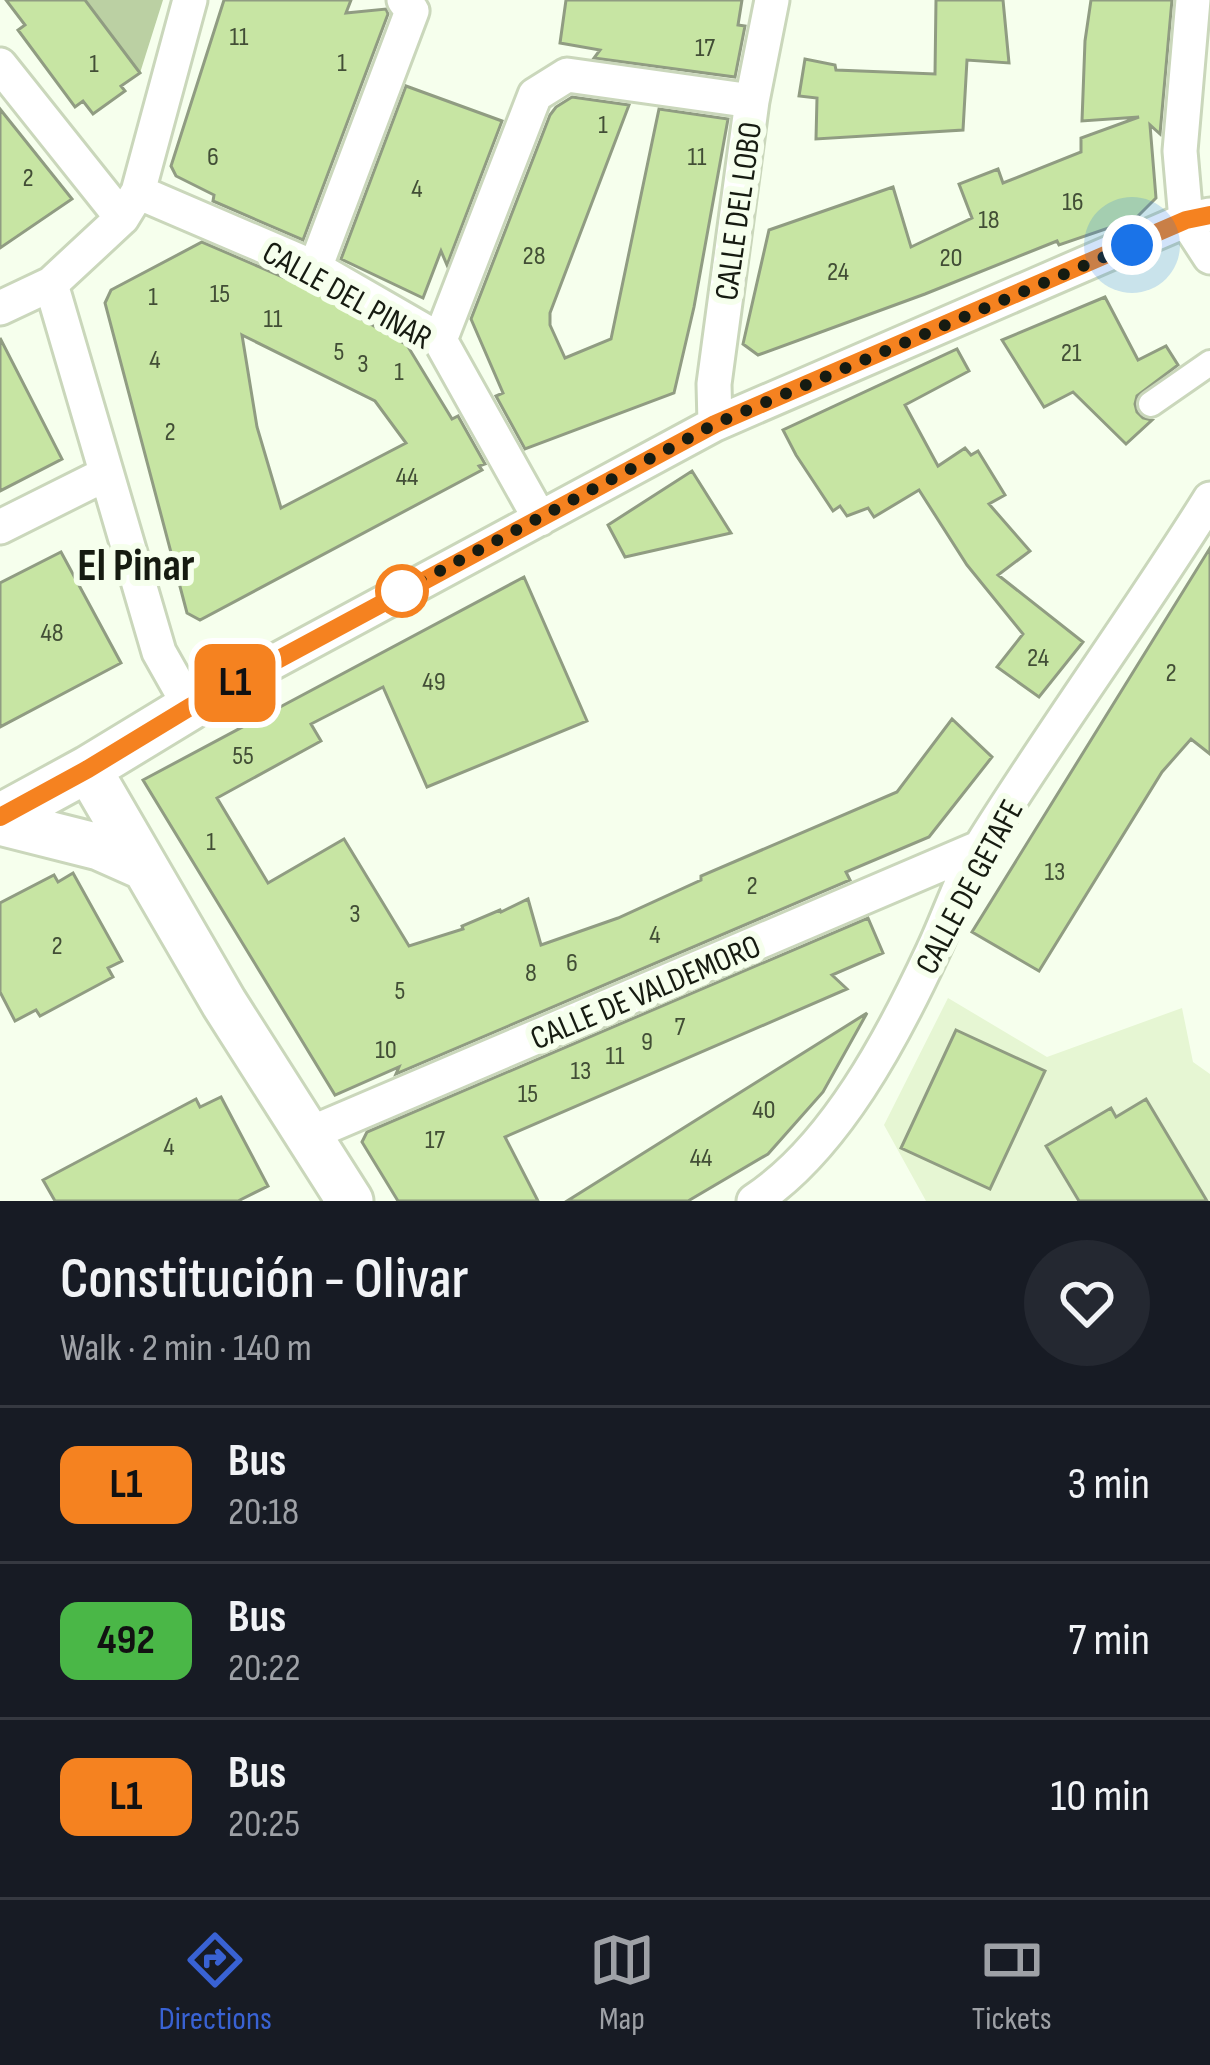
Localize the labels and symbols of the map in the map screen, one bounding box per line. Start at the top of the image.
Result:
house number: 11 [230,21,249,53]
house number: 17 [695,32,715,64]
house number: 1 [337,47,347,79]
house number: 1 [89,48,99,80]
house number: 1 [598,109,608,141]
street label: CALLE DEL LOBO [707,120,771,303]
house number: 6 [207,141,219,173]
house number: 11 [688,141,707,173]
house number: 2 [22,162,34,194]
house number: 4 [411,173,423,205]
house number: 16 [1062,186,1084,218]
house number: 18 [978,204,1000,236]
your location [1102,215,1162,275]
street label: CALLE DEL PINAR [255,233,439,359]
house number: 28 [523,240,545,272]
house number: 20 [939,242,963,274]
house number: 24 [827,256,849,288]
house number: 15 [210,278,230,310]
house number: 1 [148,281,158,313]
house number: 11 [264,303,283,335]
house number: 5 [334,336,344,368]
house number: 21 [1061,337,1082,369]
house number: 4 [149,344,161,376]
house number: 3 [357,348,369,380]
house number: 1 [394,356,404,388]
house number: 2 [164,416,176,448]
house number: 44 [396,461,418,493]
district label: El Pinar [77,539,195,594]
unlabelled marker [377,566,427,616]
house number: 48 [40,617,64,649]
house number: 24 [1027,642,1049,674]
line badge: L1 [181,644,289,722]
house number: 2 [1165,657,1177,689]
house number: 49 [422,666,446,698]
house number: 55 [232,740,254,772]
street label: CALLE DE GETAFE [907,793,1032,981]
house number: 1 [206,826,216,858]
house number: 13 [1045,856,1065,888]
house number: 2 [746,870,758,902]
house number: 3 [349,898,361,930]
house number: 4 [649,919,661,951]
street label: CALLE DE VALDEMORO [525,926,767,1059]
house number: 2 [51,930,63,962]
house number: 6 [566,947,578,979]
house number: 8 [525,957,537,989]
house number: 5 [395,975,405,1007]
house number: 7 [675,1011,686,1043]
house number: 9 [641,1026,653,1058]
house number: 10 [375,1034,397,1066]
house number: 11 [606,1040,625,1072]
house number: 13 [571,1055,591,1087]
house number: 15 [518,1078,538,1110]
house number: 40 [752,1094,776,1126]
house number: 17 [425,1124,445,1156]
house number: 4 [163,1131,175,1163]
house number: 44 [690,1142,712,1174]

